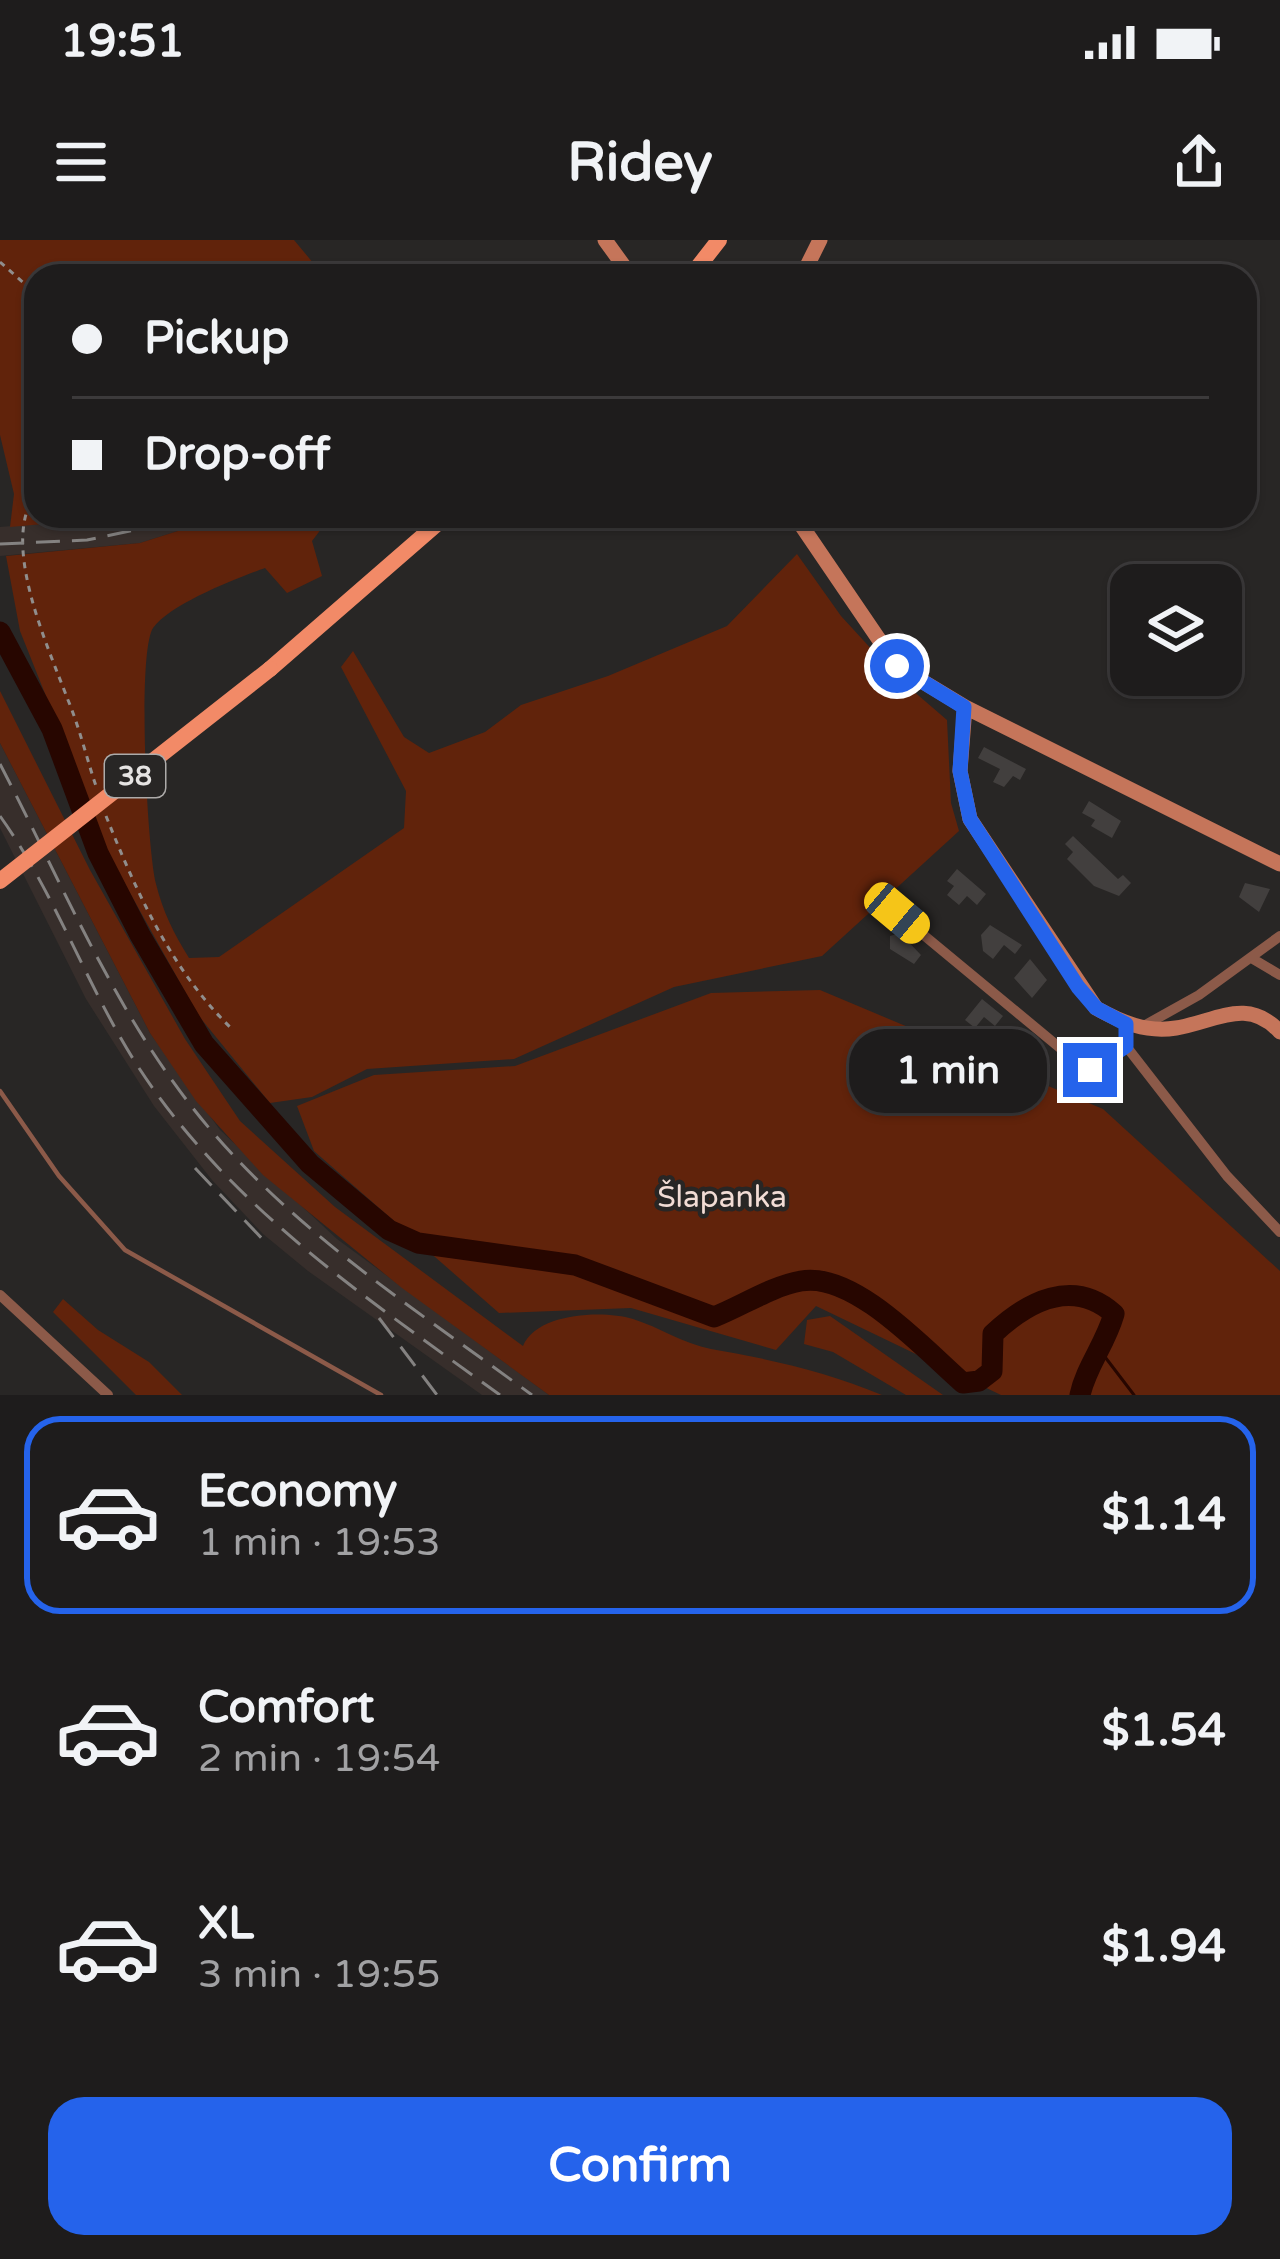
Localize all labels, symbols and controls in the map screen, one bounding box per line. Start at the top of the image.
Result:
text: 19:51 [60,15,185,69]
icon: menu [48,129,114,195]
icon: share [1166,129,1232,195]
text: Ridey [567,130,713,195]
text: Pickup [144,312,289,366]
text: Drop-off [144,428,330,482]
map controls [1110,564,1242,696]
button: layers [1110,564,1242,696]
route start [870,639,924,693]
road number: 38 [105,755,165,797]
car [858,876,936,950]
callout: 1 min [850,1028,1048,1112]
route end [1063,1043,1117,1097]
text: 1 min [896,1047,1000,1094]
park label: Šlapanka [657,1179,787,1216]
icon: car [54,1461,162,1569]
text: Economy [198,1465,397,1519]
text: $1.14 [1102,1488,1226,1542]
text: 1 min · 19:53 [198,1519,440,1566]
icon: car [54,1677,162,1785]
text: Comfort [198,1681,374,1735]
text: $1.54 [1102,1704,1226,1758]
text: 2 min · 19:54 [198,1735,440,1782]
icon: car [54,1893,162,2001]
text: XL [198,1897,254,1951]
text: $1.94 [1102,1920,1226,1974]
text: 3 min · 19:55 [198,1951,440,1998]
button: Confirm [48,2097,1232,2235]

